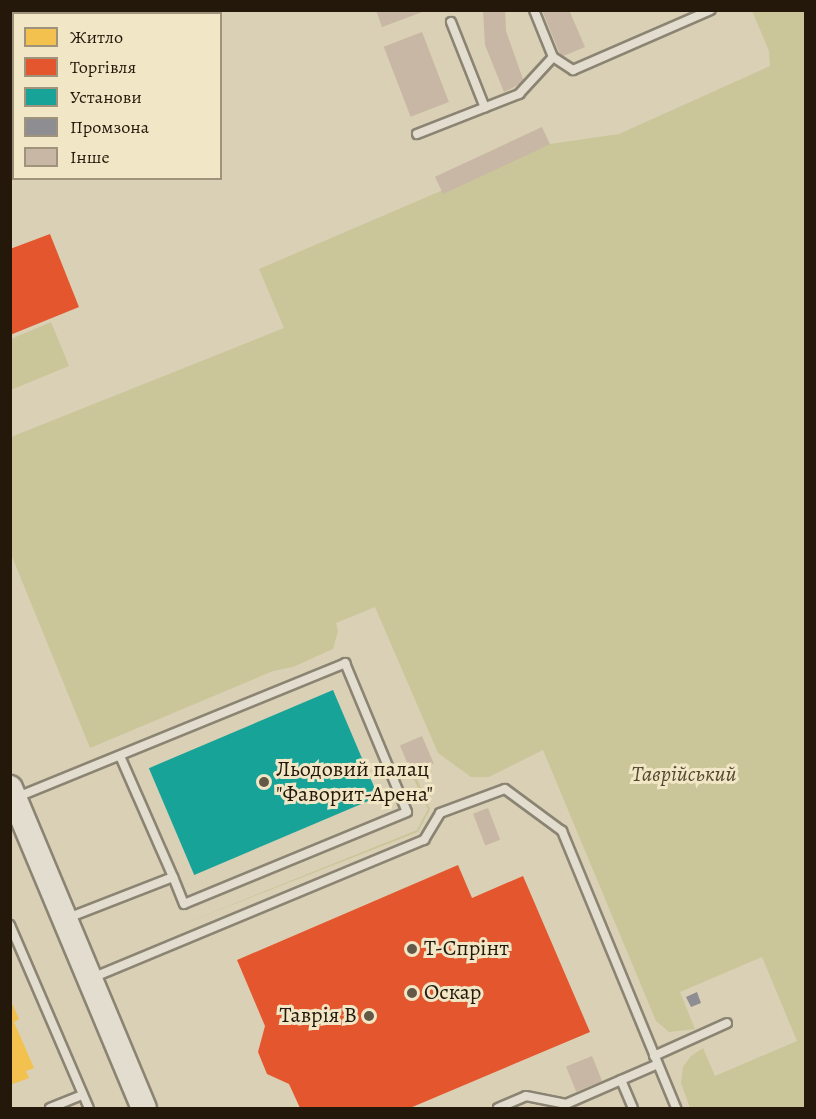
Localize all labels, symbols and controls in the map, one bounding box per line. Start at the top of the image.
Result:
legend [12,12,222,180]
text: Житло [70,25,123,49]
text: Торгівля [70,55,136,79]
text: Установи [70,85,142,109]
text: Промзона [70,115,149,139]
text: Інше [70,145,110,169]
place label: Льодовий палац "Фаворит-Арена" [276,756,433,807]
park label: Таврійський [632,762,736,788]
marker: Льодовий палац "Фаворит-Арена" [257,775,271,789]
place label: Т-Спрінт [424,936,509,962]
marker: Т-Спрінт [405,942,419,956]
place label: Оскар [424,980,481,1006]
marker: Оскар [405,986,419,1000]
place label: Таврія В [280,1003,357,1029]
marker: Таврія В [362,1009,376,1023]

